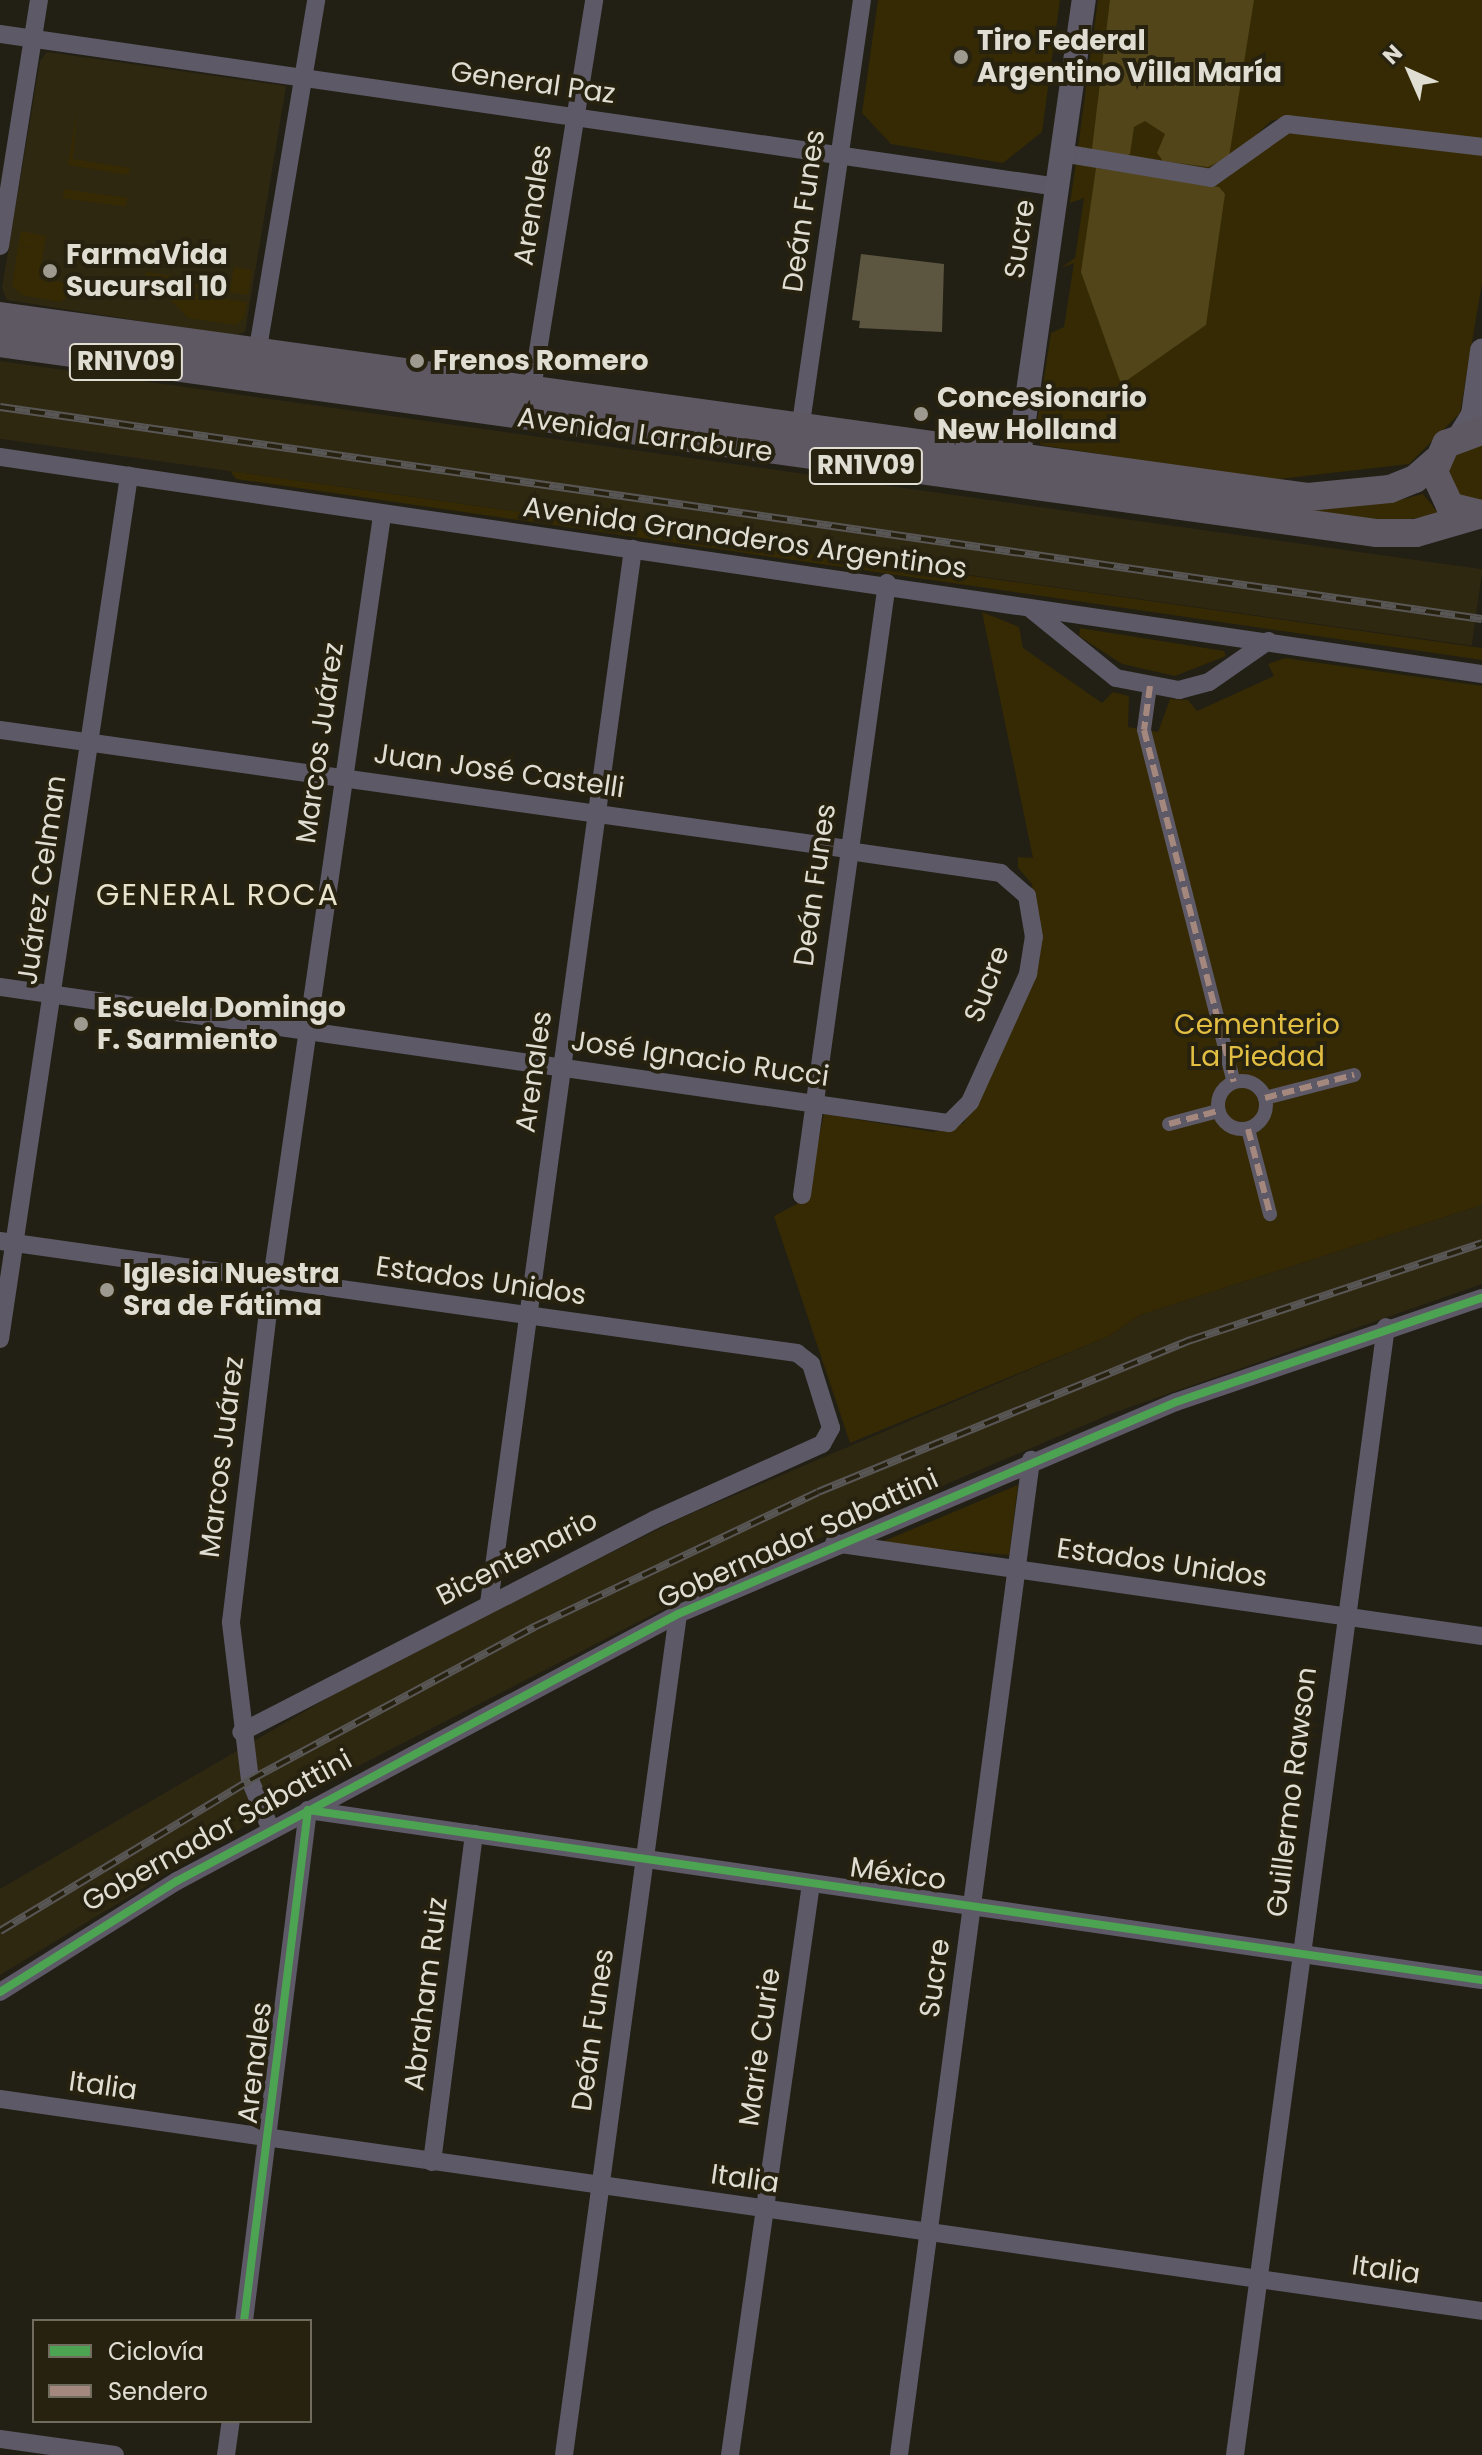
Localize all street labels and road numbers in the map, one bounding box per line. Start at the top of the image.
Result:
street label: General Paz [448,55,618,111]
street label: Deán Funes [776,128,832,294]
street label: Arenales [507,142,559,268]
street label: Sucre [998,197,1042,281]
road number: RN1V09 [68,340,184,384]
street label: Avenida Larrabure [515,400,775,470]
road number: RN1V09 [808,444,924,488]
street label: Avenida Granaderos Argentinos [521,490,969,586]
street label: Marcos Juárez [289,640,351,846]
street label: Juan José Castelli [372,737,626,805]
street label: Juárez Celman [11,773,73,987]
street label: Deán Funes [787,802,843,968]
street label: Sucre [957,941,1017,1027]
street label: Arenales [509,1009,559,1135]
street label: José Ignacio Rucci [569,1024,831,1094]
street label: Estados Unidos [374,1250,588,1312]
street label: Marcos Juárez [193,1354,251,1560]
street label: Gobernador Sabattini [653,1462,943,1616]
street label: Bicentenario [431,1503,603,1613]
street label: Estados Unidos [1055,1532,1269,1594]
street label: Guillermo Rawson [1260,1665,1324,1919]
street label: Gobernador Sabattini [76,1743,358,1919]
street label: México [848,1851,948,1897]
street label: Abraham Ruiz [397,1895,455,2093]
street label: Sucre [913,1936,957,2020]
street label: Deán Funes [565,1947,621,2113]
street label: Marie Curie [732,1966,788,2128]
street label: Arenales [231,2000,279,2126]
street label: Italia [67,2065,139,2107]
street label: Italia [709,2158,781,2200]
street label: Italia [1350,2249,1422,2291]

